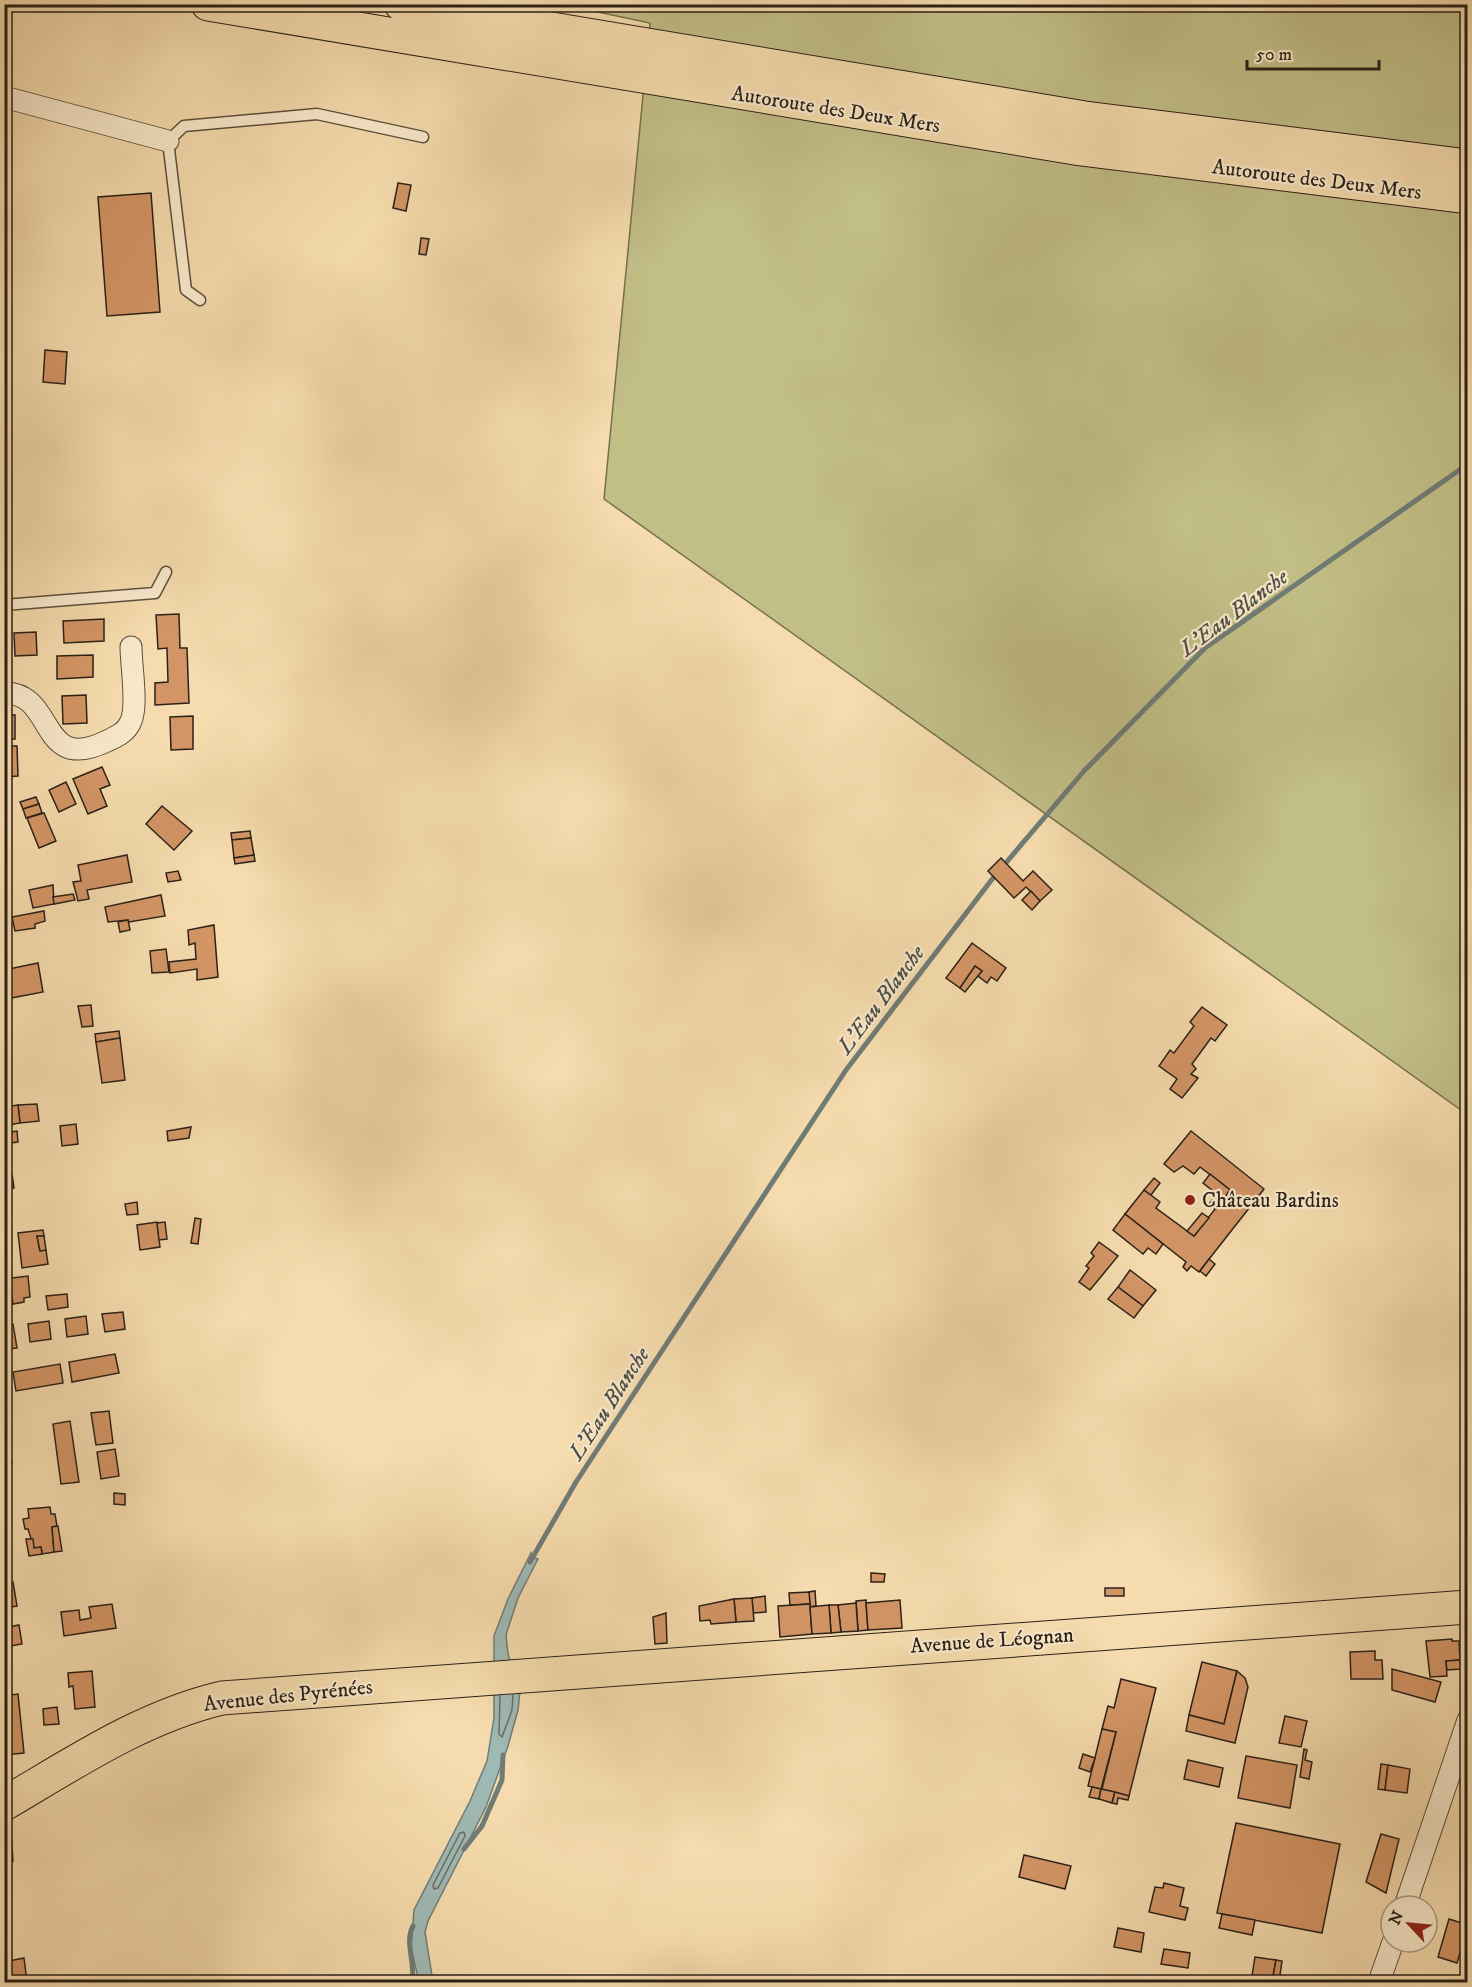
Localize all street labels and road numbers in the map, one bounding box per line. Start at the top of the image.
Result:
street label: Autoroute des Deux Mers [730,81,942,139]
street label: Autoroute des Deux Mers [1211,154,1423,206]
street label: Avenue de Léognan [909,1622,1075,1660]
street label: Avenue des Pyrénées [202,1674,374,1718]

